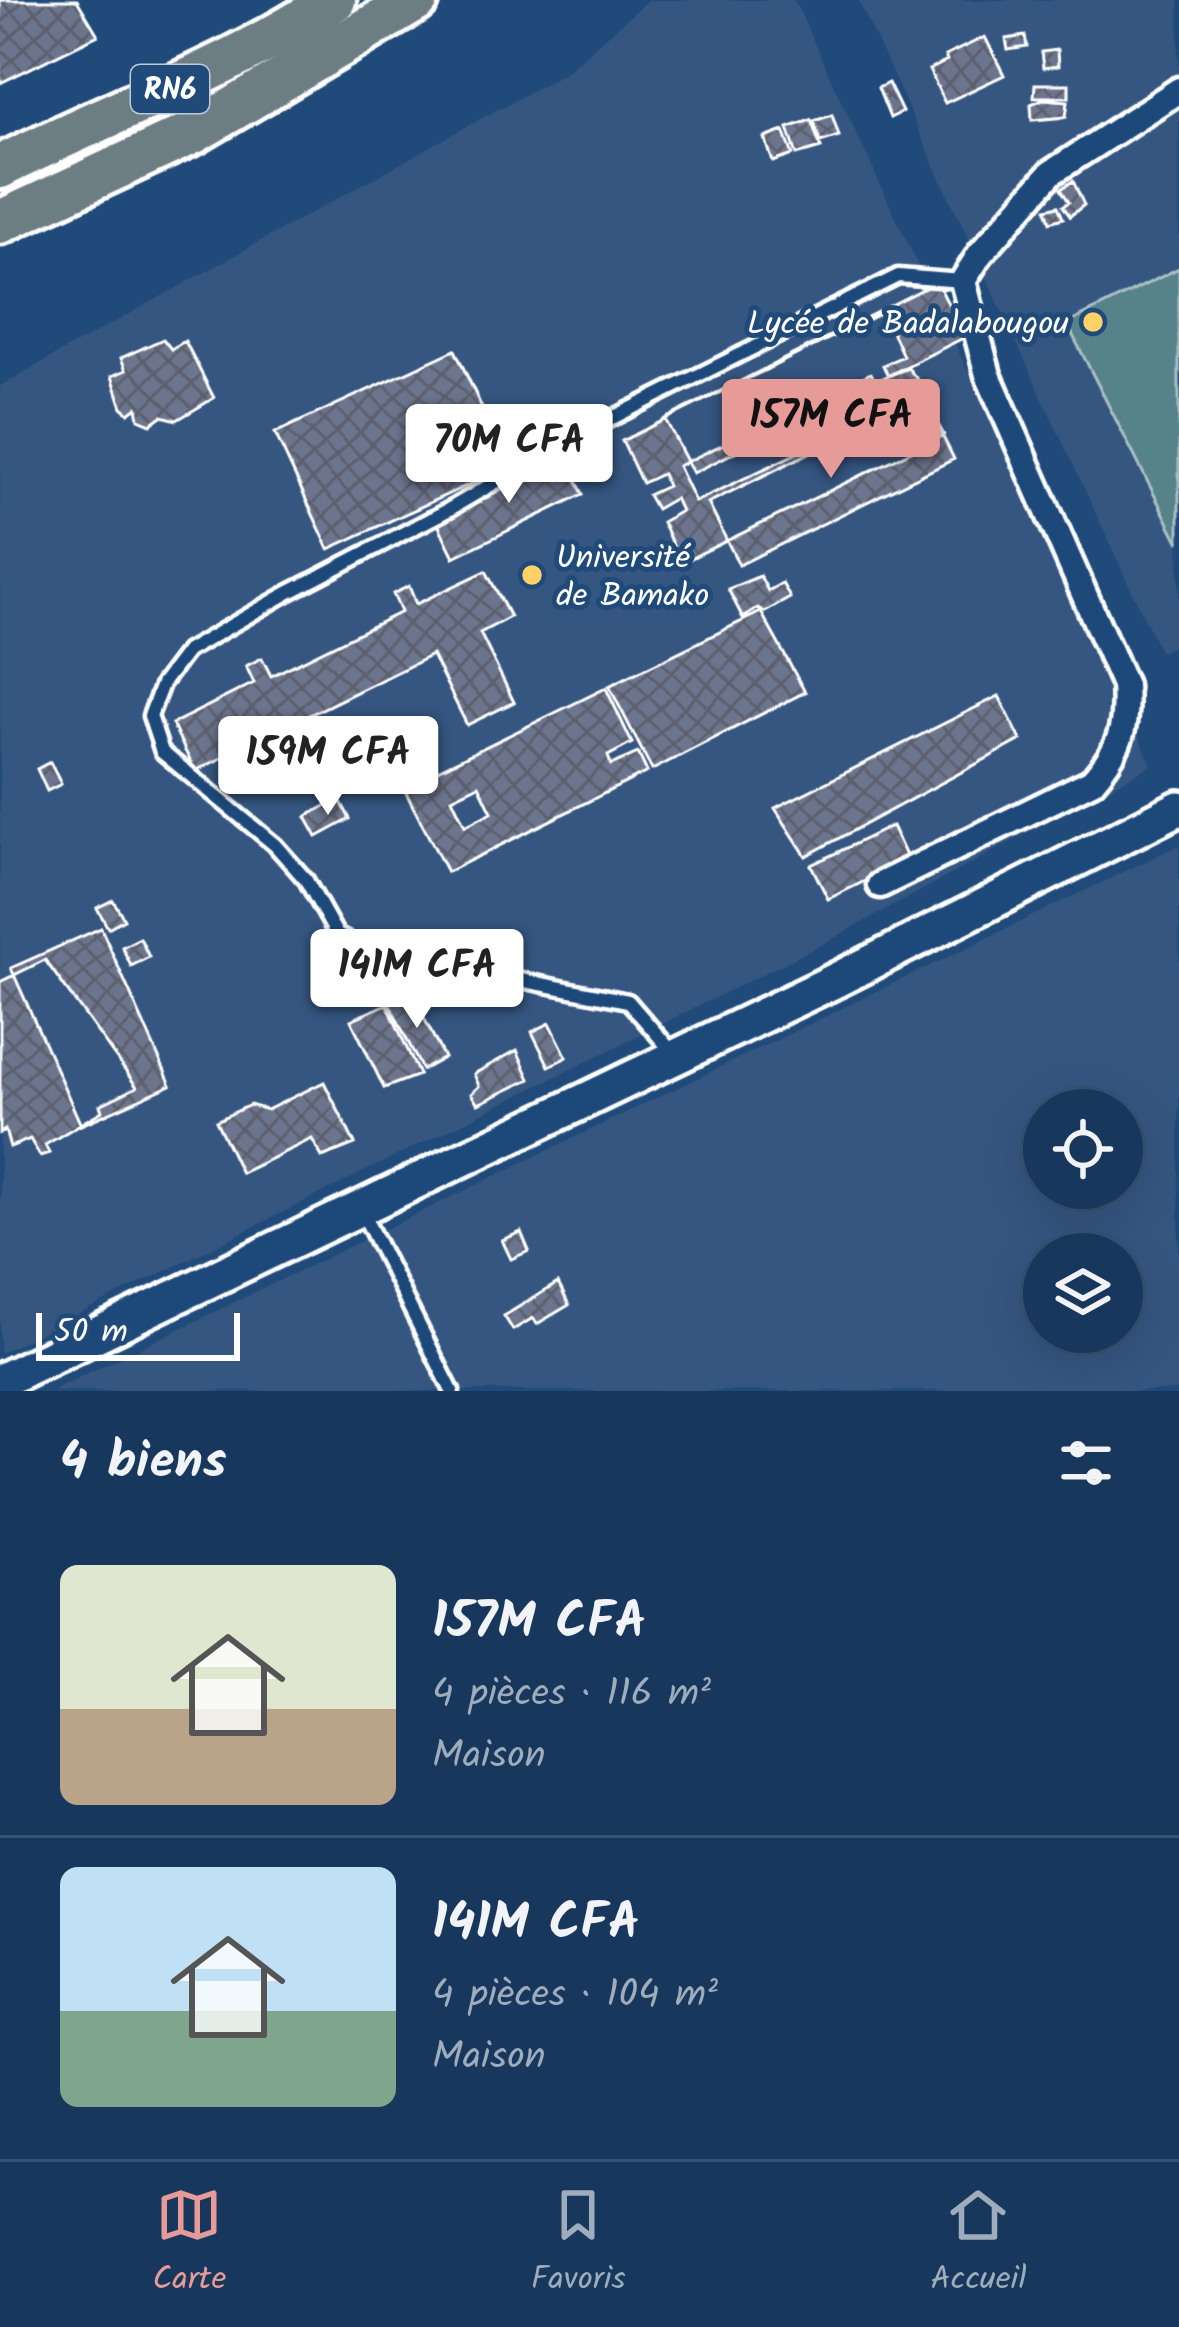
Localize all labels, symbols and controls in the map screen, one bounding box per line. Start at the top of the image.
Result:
road number: RN6 [131,65,209,113]
place label: Lycée de Badalabougou [747,299,1069,352]
marker: Lycée de Badalabougou [1080,309,1106,335]
pin: 157M CFA [707,379,955,481]
text: 157M CFA [749,387,913,449]
pin: 70M CFA [398,404,620,506]
text: 70M CFA [433,412,585,474]
place label: Université de Bamako [556,533,709,624]
marker: Université de Bamako [519,562,545,588]
pin: 159M CFA [204,716,452,818]
text: 159M CFA [245,724,411,786]
pin: 141M CFA [293,929,541,1031]
text: 141M CFA [337,937,497,999]
map controls [1023,1089,1143,1353]
button: locate [1023,1089,1143,1209]
button: layers [1023,1233,1143,1353]
scale bar [36,1307,240,1360]
text: 50 m [54,1307,128,1360]
text: 4 biens [60,1423,227,1504]
icon: filters [1053,1430,1119,1496]
text: 157M CFA [432,1583,647,1664]
icon: home [156,1613,300,1757]
text: 4 pièces · 116 m² [432,1664,711,1726]
text: Maison [432,1726,545,1788]
text: 141M CFA [432,1884,640,1965]
icon: home [156,1915,300,2059]
text: 4 pièces · 104 m² [432,1965,718,2027]
text: Maison [432,2027,545,2089]
tab: Carte [152,2182,226,2307]
tab: Favoris [531,2182,626,2307]
tab: Accueil [930,2182,1027,2307]

